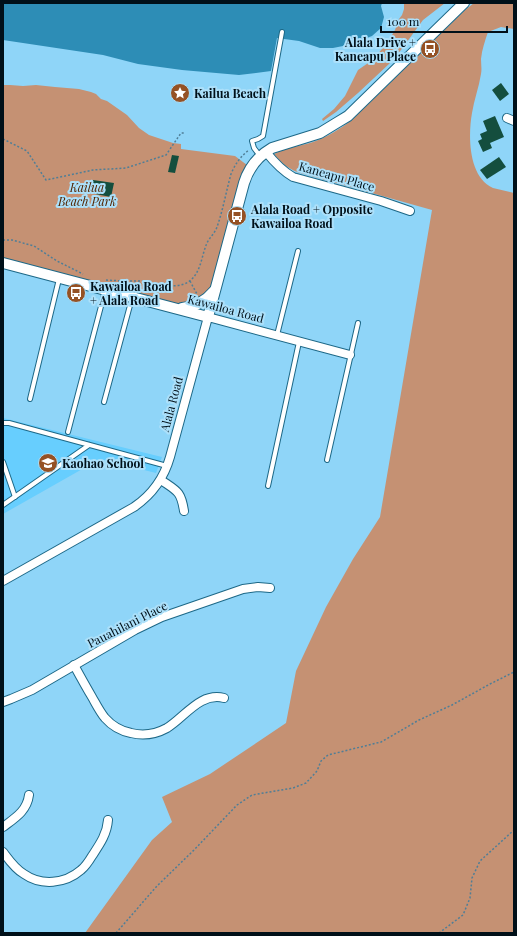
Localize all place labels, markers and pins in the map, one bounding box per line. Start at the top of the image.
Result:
place label: Alala Drive + Kaneapu Place [335,34,416,64]
bus stop icon: Alala Drive + Kaneapu Place [419,38,441,60]
place icon: Kailua Beach [169,82,191,104]
place label: Kailua Beach [194,85,267,101]
place label: Alala Road + Opposite Kawailoa Road [250,201,373,231]
bus stop icon: Alala Road + Opposite Kawailoa Road [226,205,248,227]
place label: Kawailoa Road + Alala Road [90,278,172,308]
bus stop icon: Kawailoa Road + Alala Road [65,282,87,304]
school or university icon: Kaohao School [37,452,59,474]
place label: Kaohao School [62,455,144,471]

